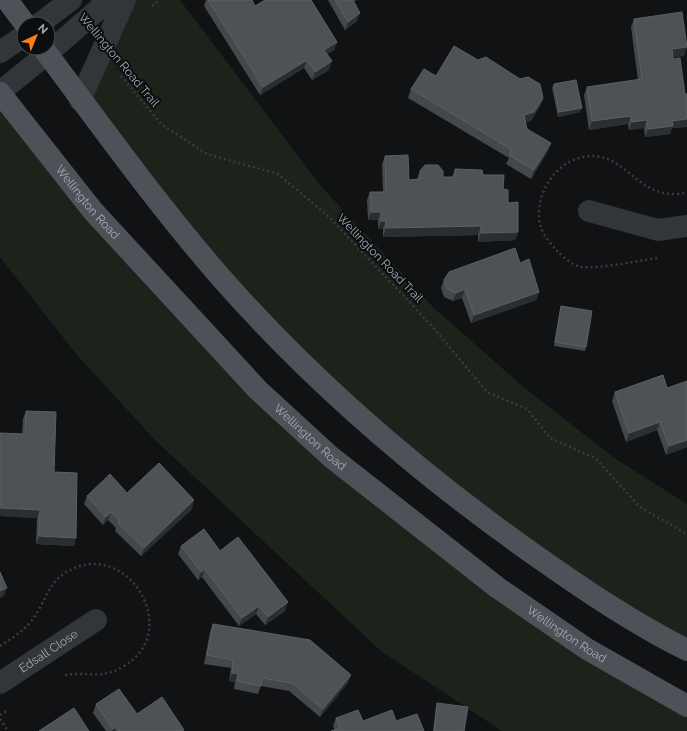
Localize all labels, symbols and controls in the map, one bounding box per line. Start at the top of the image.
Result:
street label: Wellington Road Trail [76,10,163,110]
north arrow [16,16,56,56]
text: N [35,22,50,37]
street label: Wellington Road [53,162,122,242]
street label: Wellington Road Trail [334,211,426,306]
street label: Wellington Road [271,401,349,473]
street label: Wellington Road [524,603,609,666]
street label: Edsall Close [16,627,81,676]

